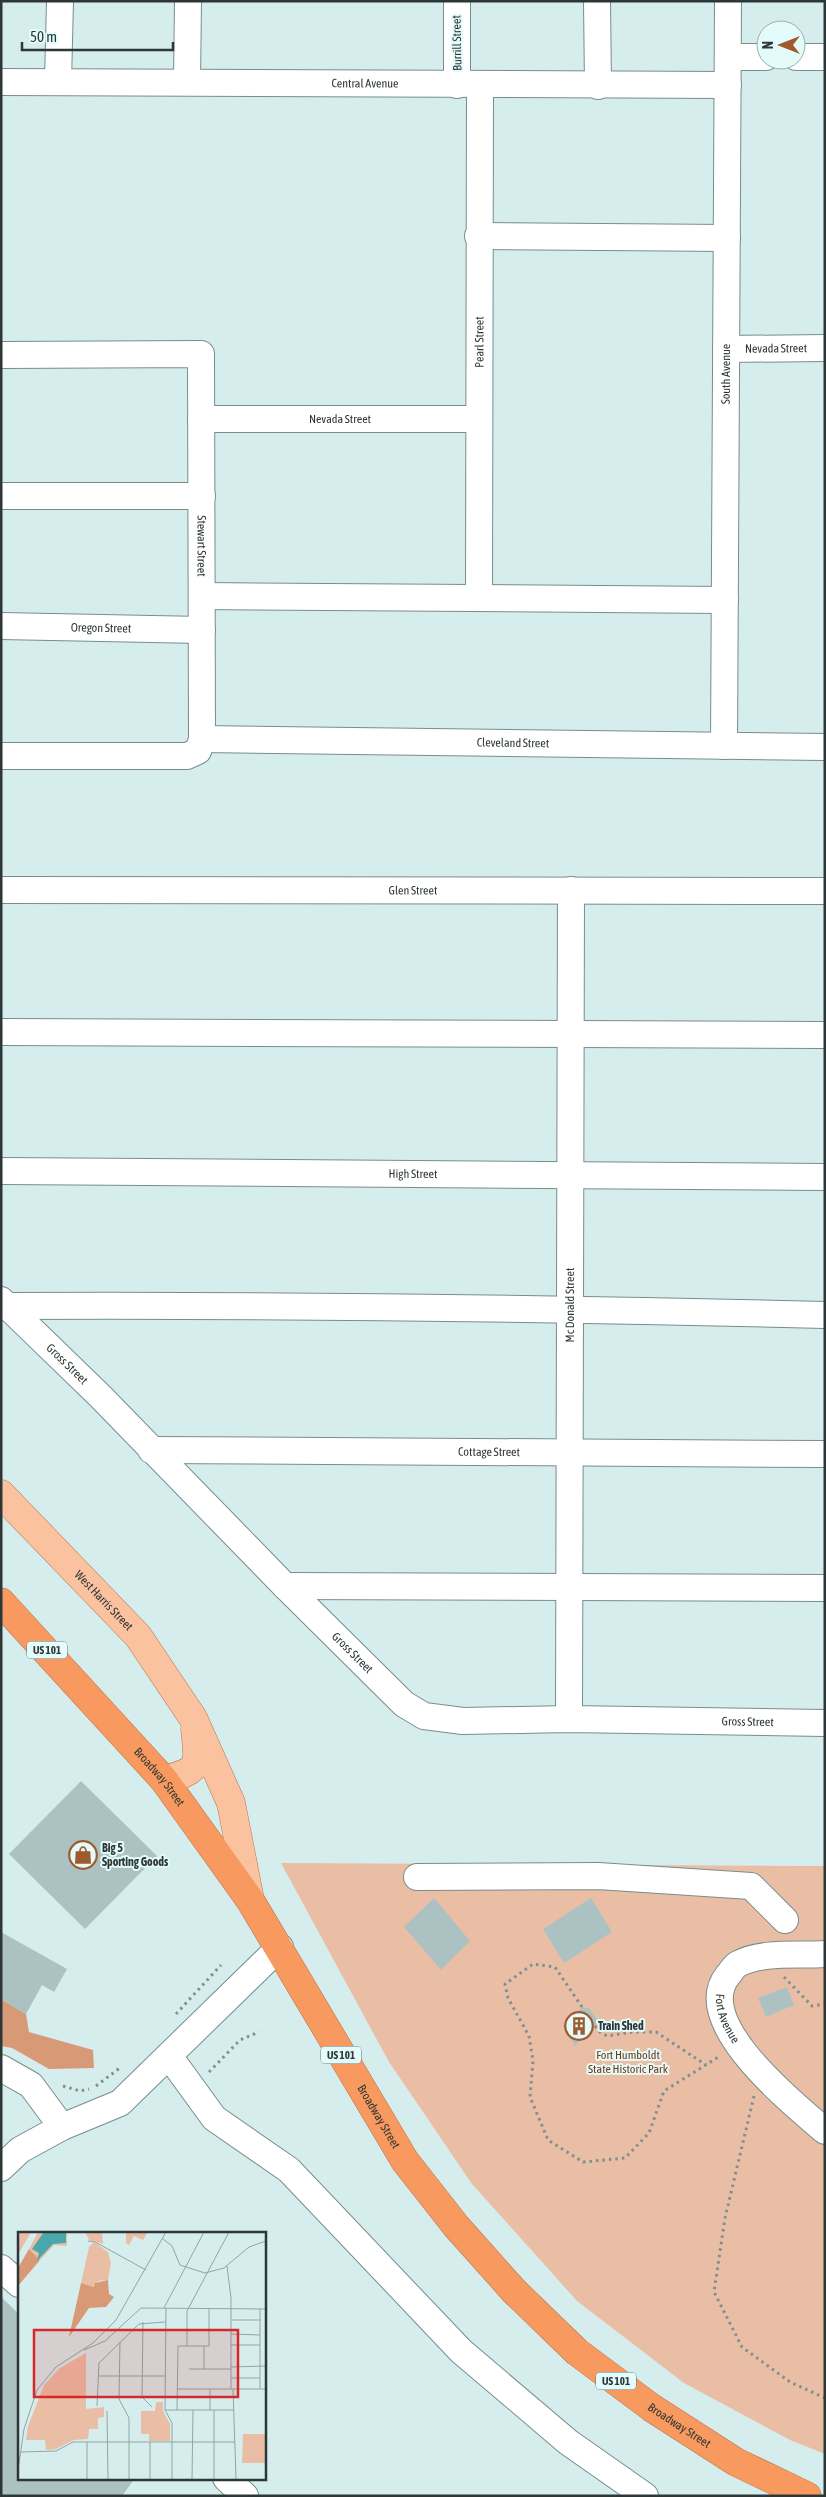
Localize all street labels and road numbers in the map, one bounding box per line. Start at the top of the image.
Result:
street label: Burrill Street [450,15,464,71]
street label: Central Avenue [331,76,399,91]
street label: Pearl Street [472,316,487,368]
street label: Nevada Street [745,341,808,356]
street label: South Avenue [719,344,733,404]
street label: Nevada Street [309,412,372,426]
street label: Stewart Street [194,515,209,577]
street label: Oregon Street [71,620,132,636]
street label: Cleveland Street [477,736,550,750]
street label: Glen Street [389,883,438,898]
street label: High Street [389,1167,438,1181]
street label: Mc Donald Street [563,1267,577,1342]
street label: Gross Street [43,1341,91,1388]
street label: Cottage Street [458,1445,521,1459]
street label: West Harris Street [72,1568,136,1634]
street label: Gross Street [329,1630,376,1677]
road number: US 101 [27,1642,67,1658]
street label: Gross Street [721,1714,774,1729]
street label: Broadway Street [131,1745,188,1809]
street label: Fort Avenue [713,1993,742,2046]
road number: US 101 [321,2046,361,2064]
street label: Broadway Street [354,2082,403,2152]
road number: US 101 [596,2372,636,2390]
street label: Broadway Street [645,2400,714,2451]

